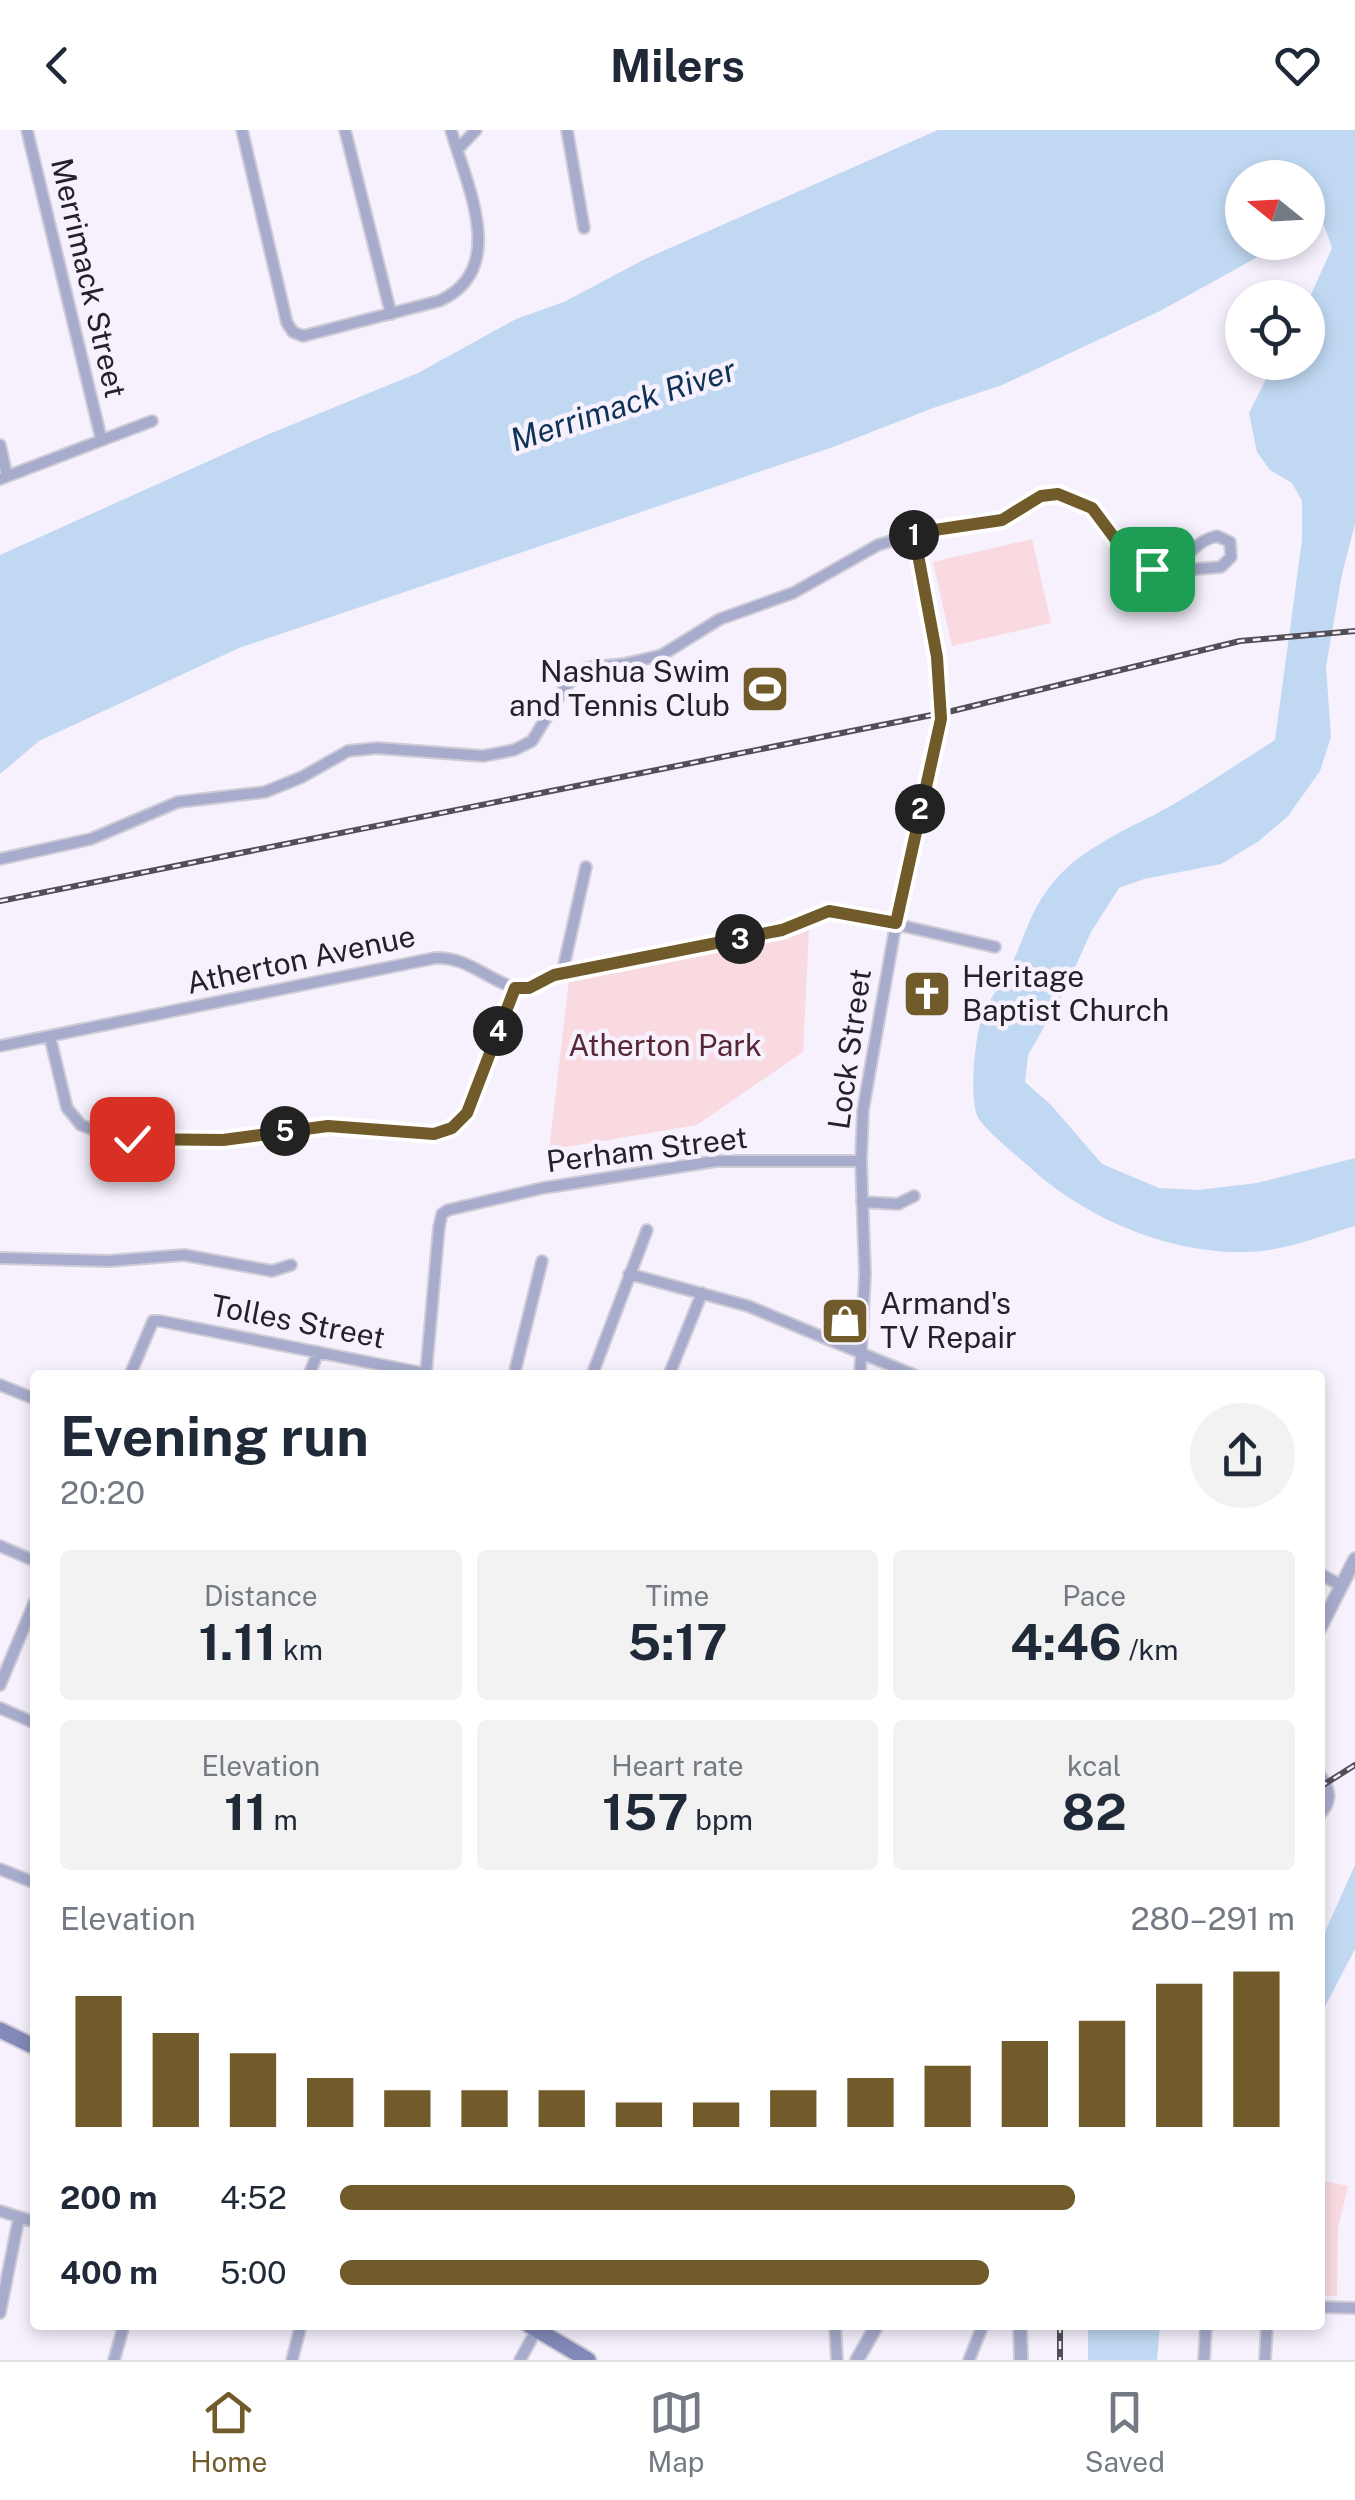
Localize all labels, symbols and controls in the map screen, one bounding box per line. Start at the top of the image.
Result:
icon: back [30,38,85,93]
icon: heart [1270,38,1325,93]
text: Milers [610,39,745,92]
street label: Merrimack Street [44,154,134,401]
north arrow [1225,160,1325,260]
map controls [1225,160,1325,380]
button: locate [1225,280,1325,380]
water label: Merrimack River [505,350,741,458]
pin: 1 [889,510,939,560]
text: 1 [908,518,920,551]
pin [1110,527,1195,612]
icon: arrive [1125,542,1180,597]
place label: Nashua Swim and Tennis Club [509,653,730,723]
sports icon: Nashua Swim and Tennis Club [739,663,791,715]
pin: 2 [895,784,945,834]
text: 2 [911,792,929,825]
pin: 3 [715,914,765,964]
street label: Atherton Avenue [183,917,418,1001]
text: 3 [731,922,749,955]
place label: Heritage Baptist Church [962,958,1169,1028]
street label: Lock Street [820,966,878,1131]
church icon: Heritage Baptist Church [901,968,953,1020]
pin: 4 [473,1006,523,1056]
text: 4 [489,1014,507,1047]
park label: Atherton Park [568,1027,762,1063]
pin [90,1097,175,1182]
pin: 5 [260,1106,310,1156]
icon: check [105,1112,160,1167]
text: 5 [276,1114,294,1147]
street label: Perham Street [544,1119,749,1179]
place label: Armand's TV Repair [880,1285,1017,1355]
street label: Tolles Street [208,1287,388,1356]
shop icon: Armand's TV Repair [819,1295,871,1347]
button: share [1190,1403,1295,1508]
text: Evening run [60,1404,369,1468]
text: 20:20 [60,1474,145,1511]
text: Distance [204,1579,318,1612]
text: Time [646,1579,709,1612]
text: Pace [1062,1579,1126,1612]
text: 1.11 [199,1612,276,1671]
text: 5:17 [628,1612,727,1671]
text: 4:46 [1010,1612,1122,1671]
text: km [276,1633,323,1666]
text: /km [1122,1633,1178,1666]
text: Elevation [201,1749,320,1782]
text: Heart rate [611,1749,744,1782]
text: kcal [1067,1749,1121,1782]
text: 11 [224,1782,267,1841]
text: 157 [602,1782,689,1841]
text: 82 [1062,1782,1127,1841]
text: m [267,1803,298,1836]
text: bpm [689,1803,753,1836]
text: Elevation [60,1900,196,1937]
text: 280–291 m [1131,1900,1295,1937]
text: 200 m [60,2179,157,2216]
text: 4:52 [220,2179,287,2216]
text: 400 m [60,2254,158,2291]
text: 5:00 [220,2254,287,2291]
tab: Home [190,2385,267,2478]
tab: Map [648,2385,704,2478]
tab: Saved [1085,2385,1165,2478]

